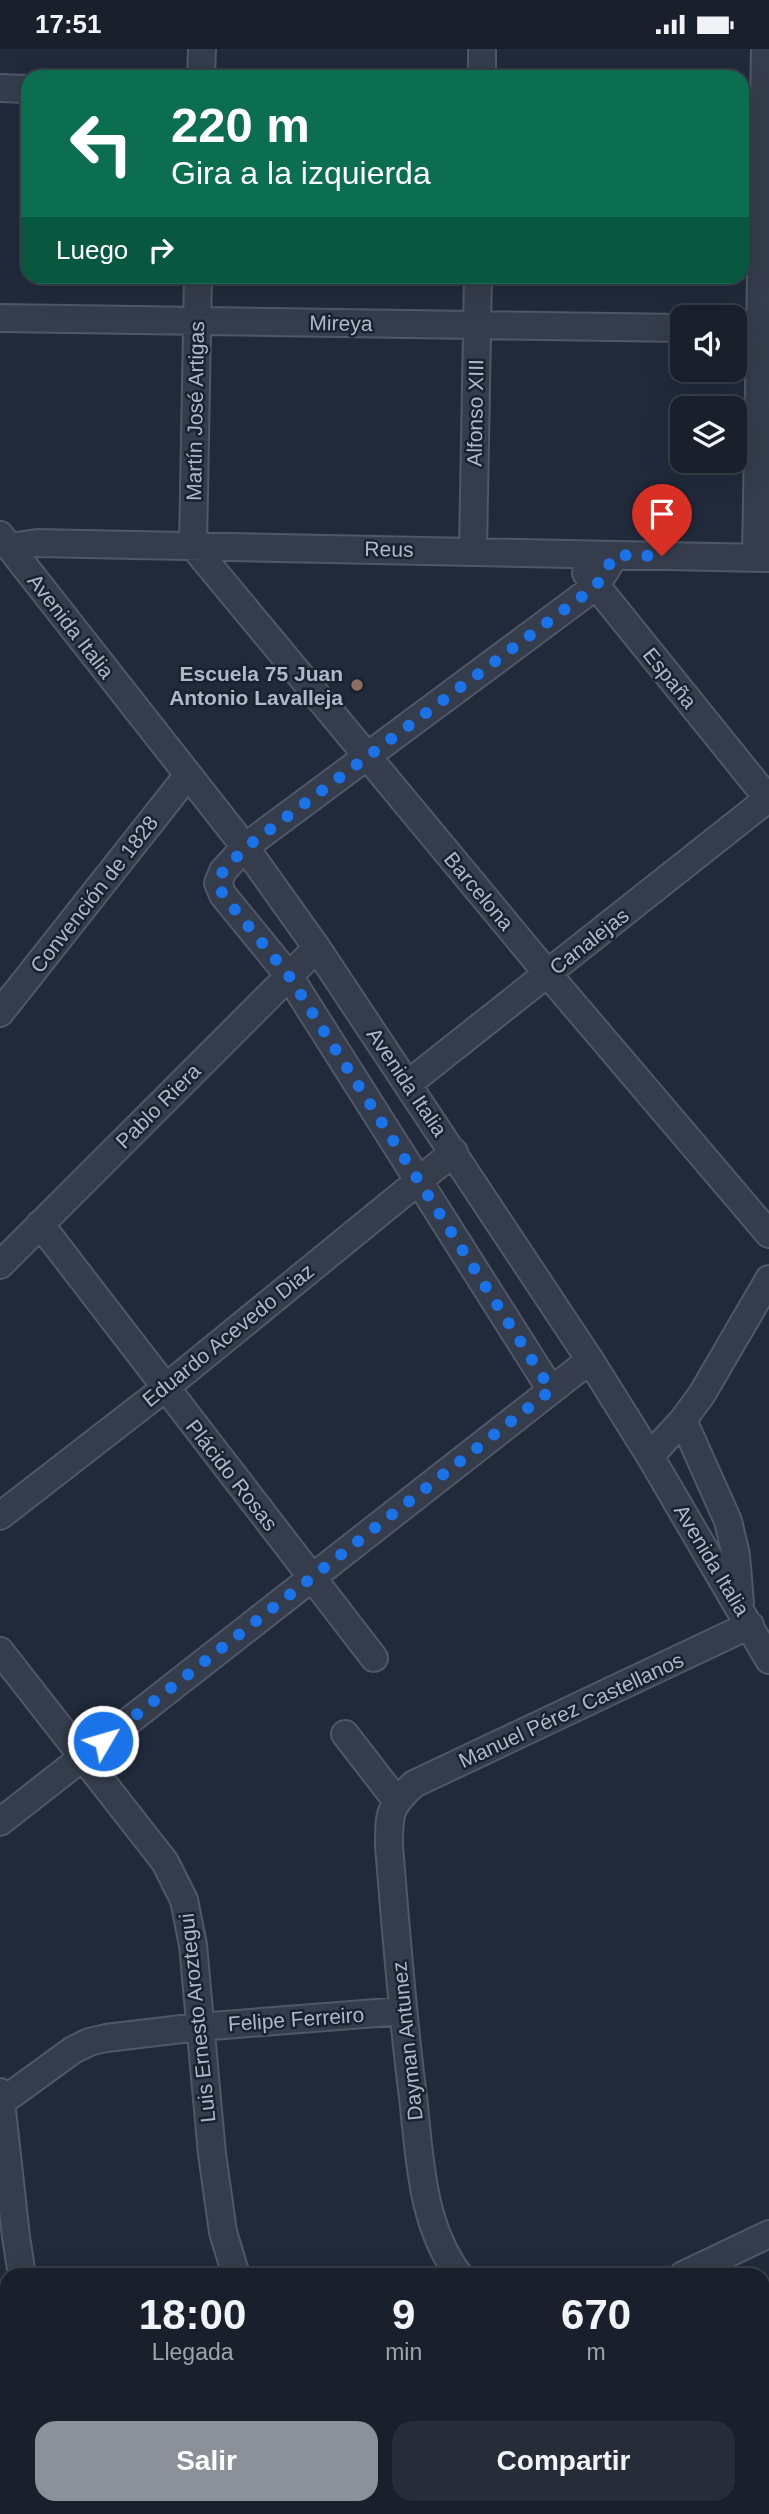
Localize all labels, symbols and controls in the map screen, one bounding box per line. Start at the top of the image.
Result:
text: 17:51 [35,9,102,39]
icon: left [56,98,147,189]
text: 220 m [171,98,310,152]
text: Gira a la izquierda [171,155,431,191]
icon: right [142,231,180,269]
text: Luego [56,235,128,265]
map controls [670,305,747,473]
button: sound [670,305,747,382]
street label: Mireya [309,311,373,335]
street label: Martín José Artigas [182,321,208,501]
street label: Alfonso XIII [463,359,487,467]
button: layers [670,396,747,473]
pin [632,484,692,556]
icon: arrive [643,495,681,533]
street label: Reus [364,537,414,561]
street label: Avenida Italia [23,569,119,683]
street label: España [639,643,702,713]
place label: Escuela 75 Juan Antonio Lavalleja [169,662,343,709]
marker: Escuela 75 Juan Antonio Lavalleja [349,677,365,693]
street label: Convención de 1828 [26,811,162,977]
street label: Barcelona [440,847,518,935]
street label: Canalejas [545,903,633,979]
street label: Avenida Italia [362,1023,452,1141]
street label: Pablo Riera [111,1059,205,1153]
street label: Eduardo Acevedo Diaz [138,1259,318,1411]
street label: Plácido Rosas [182,1415,282,1535]
street label: Avenida Italia [670,1500,754,1620]
street label: Manuel Pérez Castellanos [455,1648,687,1772]
position arrow [66,1704,140,1778]
street label: Luis Ernesto Aroztegui [175,1912,219,2124]
street label: Dayman Antunez [387,1960,427,2122]
street label: Felipe Ferreiro [227,2003,365,2035]
text: 18:00 [139,2291,246,2338]
text: 9 [392,2291,415,2338]
text: 670 [561,2291,631,2338]
text: Llegada [152,2339,234,2365]
text: min [385,2339,422,2365]
text: m [587,2339,606,2365]
button: Salir [35,2421,378,2501]
button: Compartir [392,2421,735,2501]

